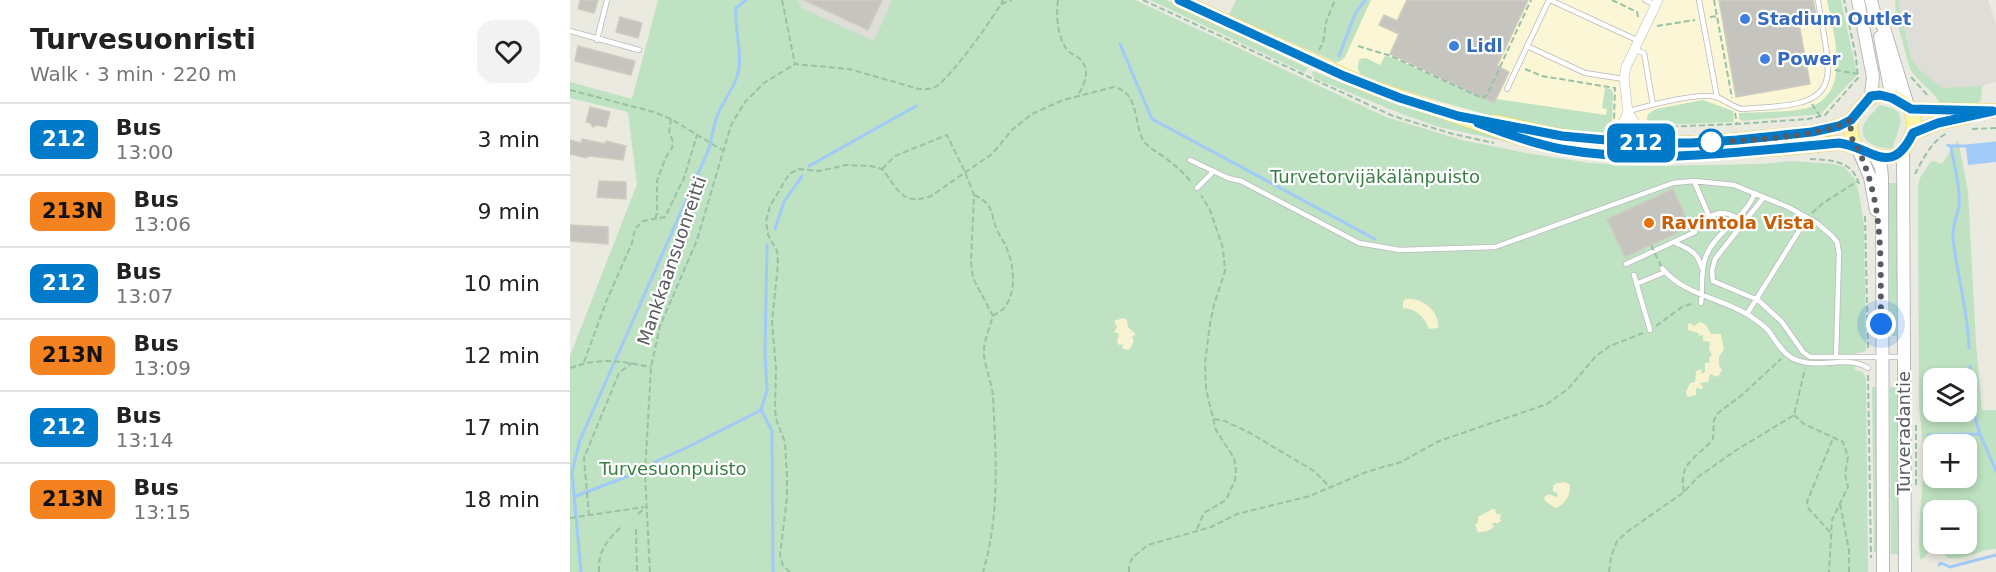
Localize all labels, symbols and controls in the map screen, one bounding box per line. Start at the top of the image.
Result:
place label: Stadium Outlet [1757,8,1912,29]
marker: Stadium Outlet [1738,12,1752,26]
button: heart [477,20,540,83]
text: Turvesuonristi [30,23,256,56]
place label: Lidl [1466,35,1503,56]
marker: Lidl [1447,39,1461,53]
place label: Power [1777,48,1840,69]
marker: Power [1758,52,1772,66]
text: Walk · 3 min · 220 m [30,62,237,86]
text: Bus [116,115,161,140]
line badge: 212 [1606,124,1676,162]
text: 212 [42,127,86,151]
text: 3 min [478,127,540,152]
unlabelled marker [1698,129,1724,155]
text: 212 [1619,131,1663,155]
text: 13:00 [116,140,173,164]
park label: Turvetorvijäkälänpuisto [1269,166,1480,187]
street label: Mankkaansuonreitti [633,174,710,348]
text: Bus [133,187,179,212]
text: 213N [42,199,103,223]
text: 9 min [478,199,540,224]
text: 13:06 [133,212,191,236]
place label: Ravintola Vista [1661,212,1815,233]
marker: Ravintola Vista [1642,216,1656,230]
text: Bus [116,259,161,284]
text: 212 [42,271,86,295]
text: 10 min [464,271,540,296]
text: 13:07 [116,284,173,308]
your location [1866,309,1896,339]
text: Bus [133,331,179,356]
text: 213N [42,343,103,367]
text: 12 min [464,343,540,368]
text: 13:09 [133,356,191,380]
map controls [1923,368,1977,554]
button: layers [1923,368,1977,422]
street label: Turveradantie [1893,371,1914,496]
text: Bus [116,403,161,428]
text: 212 [42,415,86,439]
text: 17 min [464,415,540,440]
text: 13:14 [116,428,173,452]
button: + [1923,434,1977,488]
park label: Turvesuonpuisto [598,458,747,479]
text: Bus [133,475,179,500]
text: 213N [42,487,103,511]
text: 18 min [464,487,540,512]
text: 13:15 [133,500,191,524]
button: − [1923,500,1977,554]

